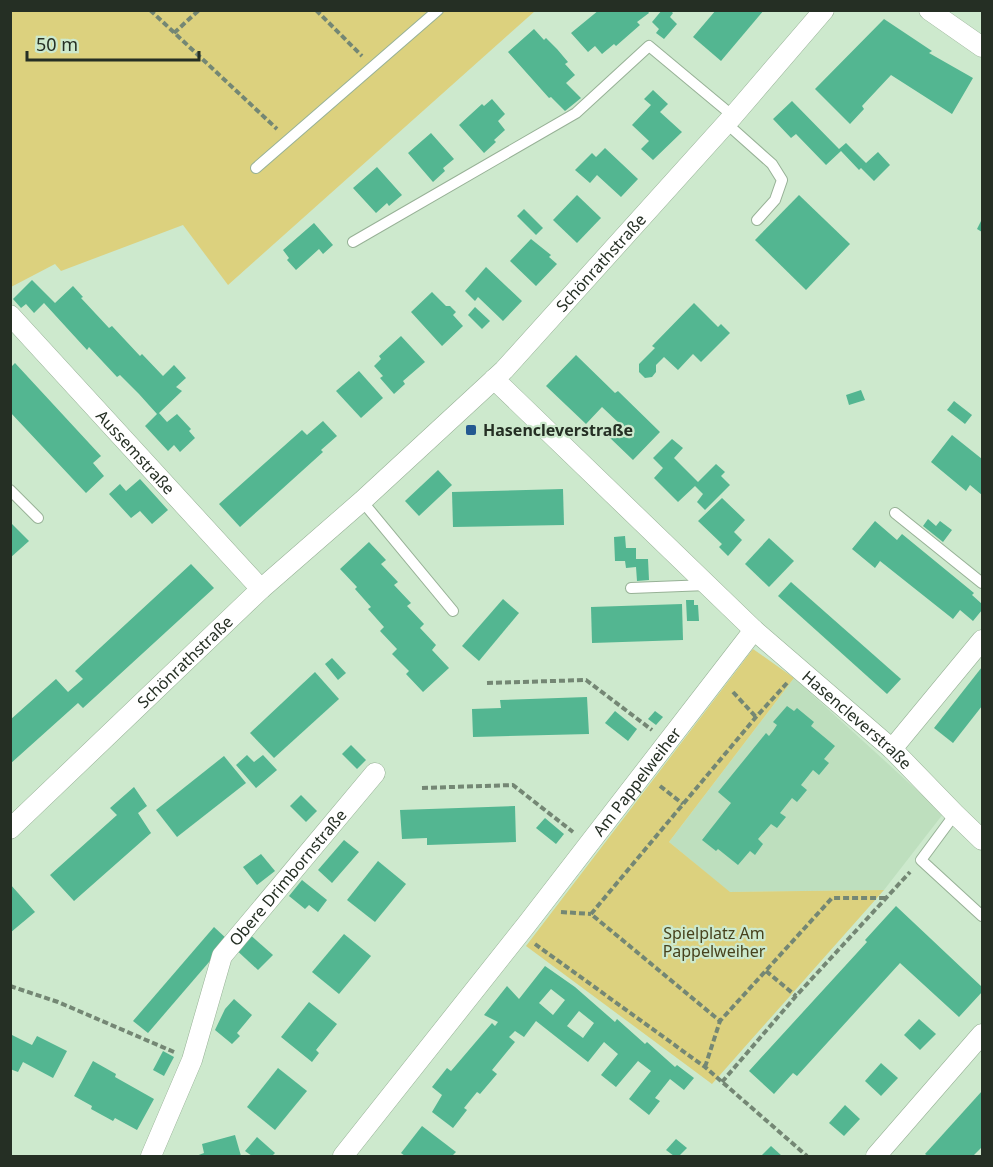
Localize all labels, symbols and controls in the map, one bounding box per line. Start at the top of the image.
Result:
scale bar [27,24,200,62]
text: 50 m [36,32,78,56]
street label: Schönrathstraße [551,209,651,316]
street label: Aussemstraße [91,405,180,499]
place label: Hasencleverstraße [483,419,633,441]
marker: Hasencleverstraße [464,423,478,437]
street label: Schönrathstraße [132,611,238,713]
street label: Hasencleverstraße [797,665,917,774]
street label: Am Pappelweiher [588,722,686,841]
street label: Obere Drimbornstraße [224,804,351,951]
park label: Spielplatz Am Pappelweiher [663,922,766,962]

